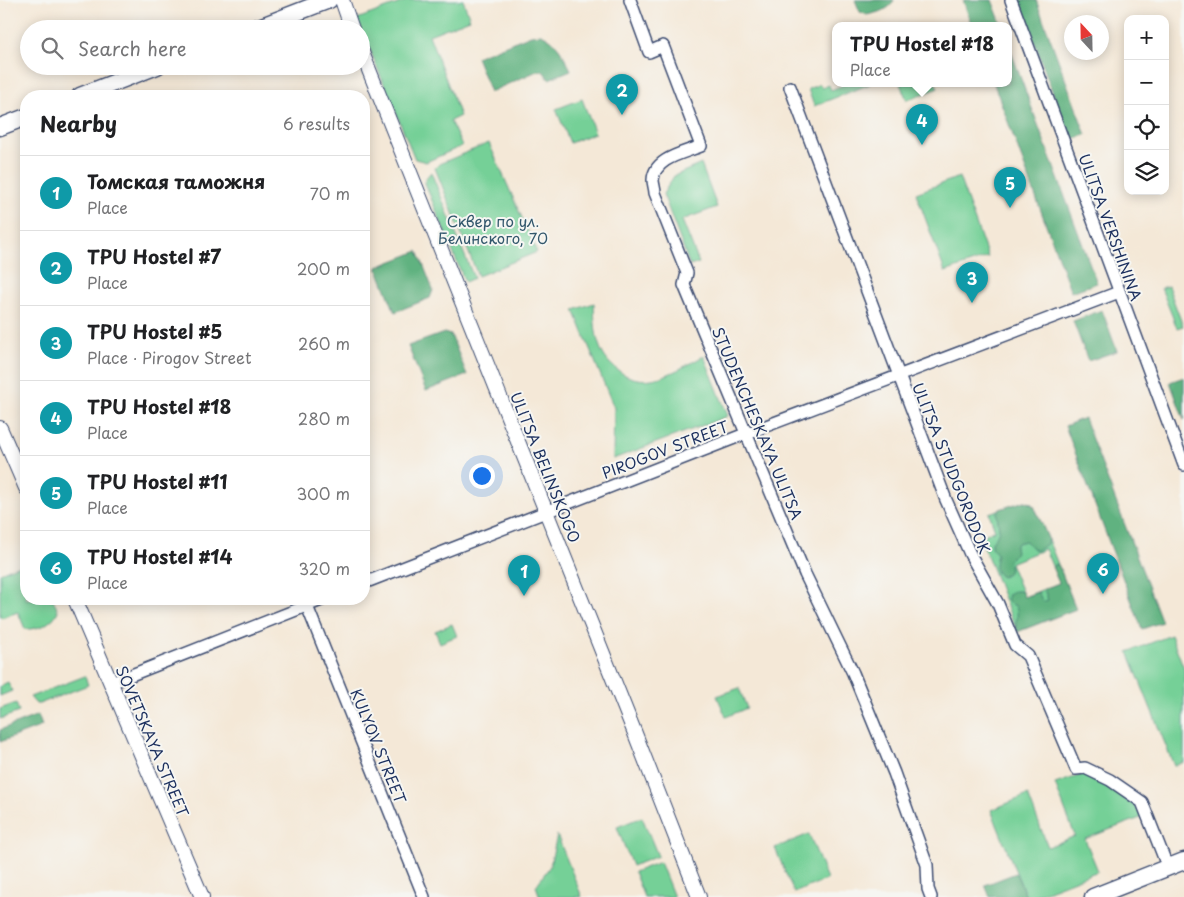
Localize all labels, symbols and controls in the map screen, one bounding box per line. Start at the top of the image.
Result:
north arrow [1064,15,1109,60]
map controls [1124,15,1169,195]
button: + [1124,15,1169,60]
search box [20,20,370,75]
popup [832,22,1012,87]
text: TPU Hostel #18 [850,29,994,57]
icon: search [38,34,66,62]
text: Search here [78,34,187,62]
text: Place [850,57,891,81]
button: − [1124,60,1169,105]
pin: 2 [606,74,638,115]
pin: 4 [906,104,938,145]
button: locate [1124,105,1169,150]
text: Nearby [40,107,117,139]
text: 6 results [283,111,350,135]
street label: ULITSA VERSHININA [1074,150,1148,304]
button: layers [1124,150,1169,195]
text: Томская таможня [87,167,265,195]
pin: 5 [994,167,1026,208]
text: 1 [52,181,60,205]
text: 70 m [310,181,350,205]
text: Place [87,195,128,219]
park label: Сквер по ул. Белинского, 70 [438,209,548,249]
text: TPU Hostel #7 [87,242,221,270]
text: 2 [50,256,62,280]
text: 200 m [297,256,350,280]
pin: 3 [956,262,988,303]
text: Place [87,270,128,294]
text: TPU Hostel #5 [87,317,223,345]
street label: STUDENCHESKAYA ULITSA [707,323,809,523]
text: 3 [51,331,61,355]
text: 260 m [298,331,350,355]
text: Place · Pirogov Street [87,345,251,369]
street label: ULITSA STUDGORODOK [907,379,997,557]
street label: ULITSA BELINSKOGO [505,388,587,546]
text: TPU Hostel #18 [87,392,231,420]
text: 4 [51,406,61,430]
text: 280 m [298,406,350,430]
street label: PIROGOV STREET [598,414,732,484]
text: Place [87,420,128,444]
your location [469,463,495,489]
text: TPU Hostel #11 [87,467,228,495]
text: 5 [51,481,61,505]
text: 300 m [296,481,350,505]
text: Place [87,495,128,519]
text: TPU Hostel #14 [87,542,232,570]
pin: 6 [1087,553,1119,594]
pin: 1 [508,555,540,596]
text: 6 [50,556,62,580]
text: 320 m [299,556,350,580]
text: Place [87,570,128,594]
street label: SOVETSKAYA STREET [111,662,196,821]
street label: KULYOV STREET [345,685,413,808]

